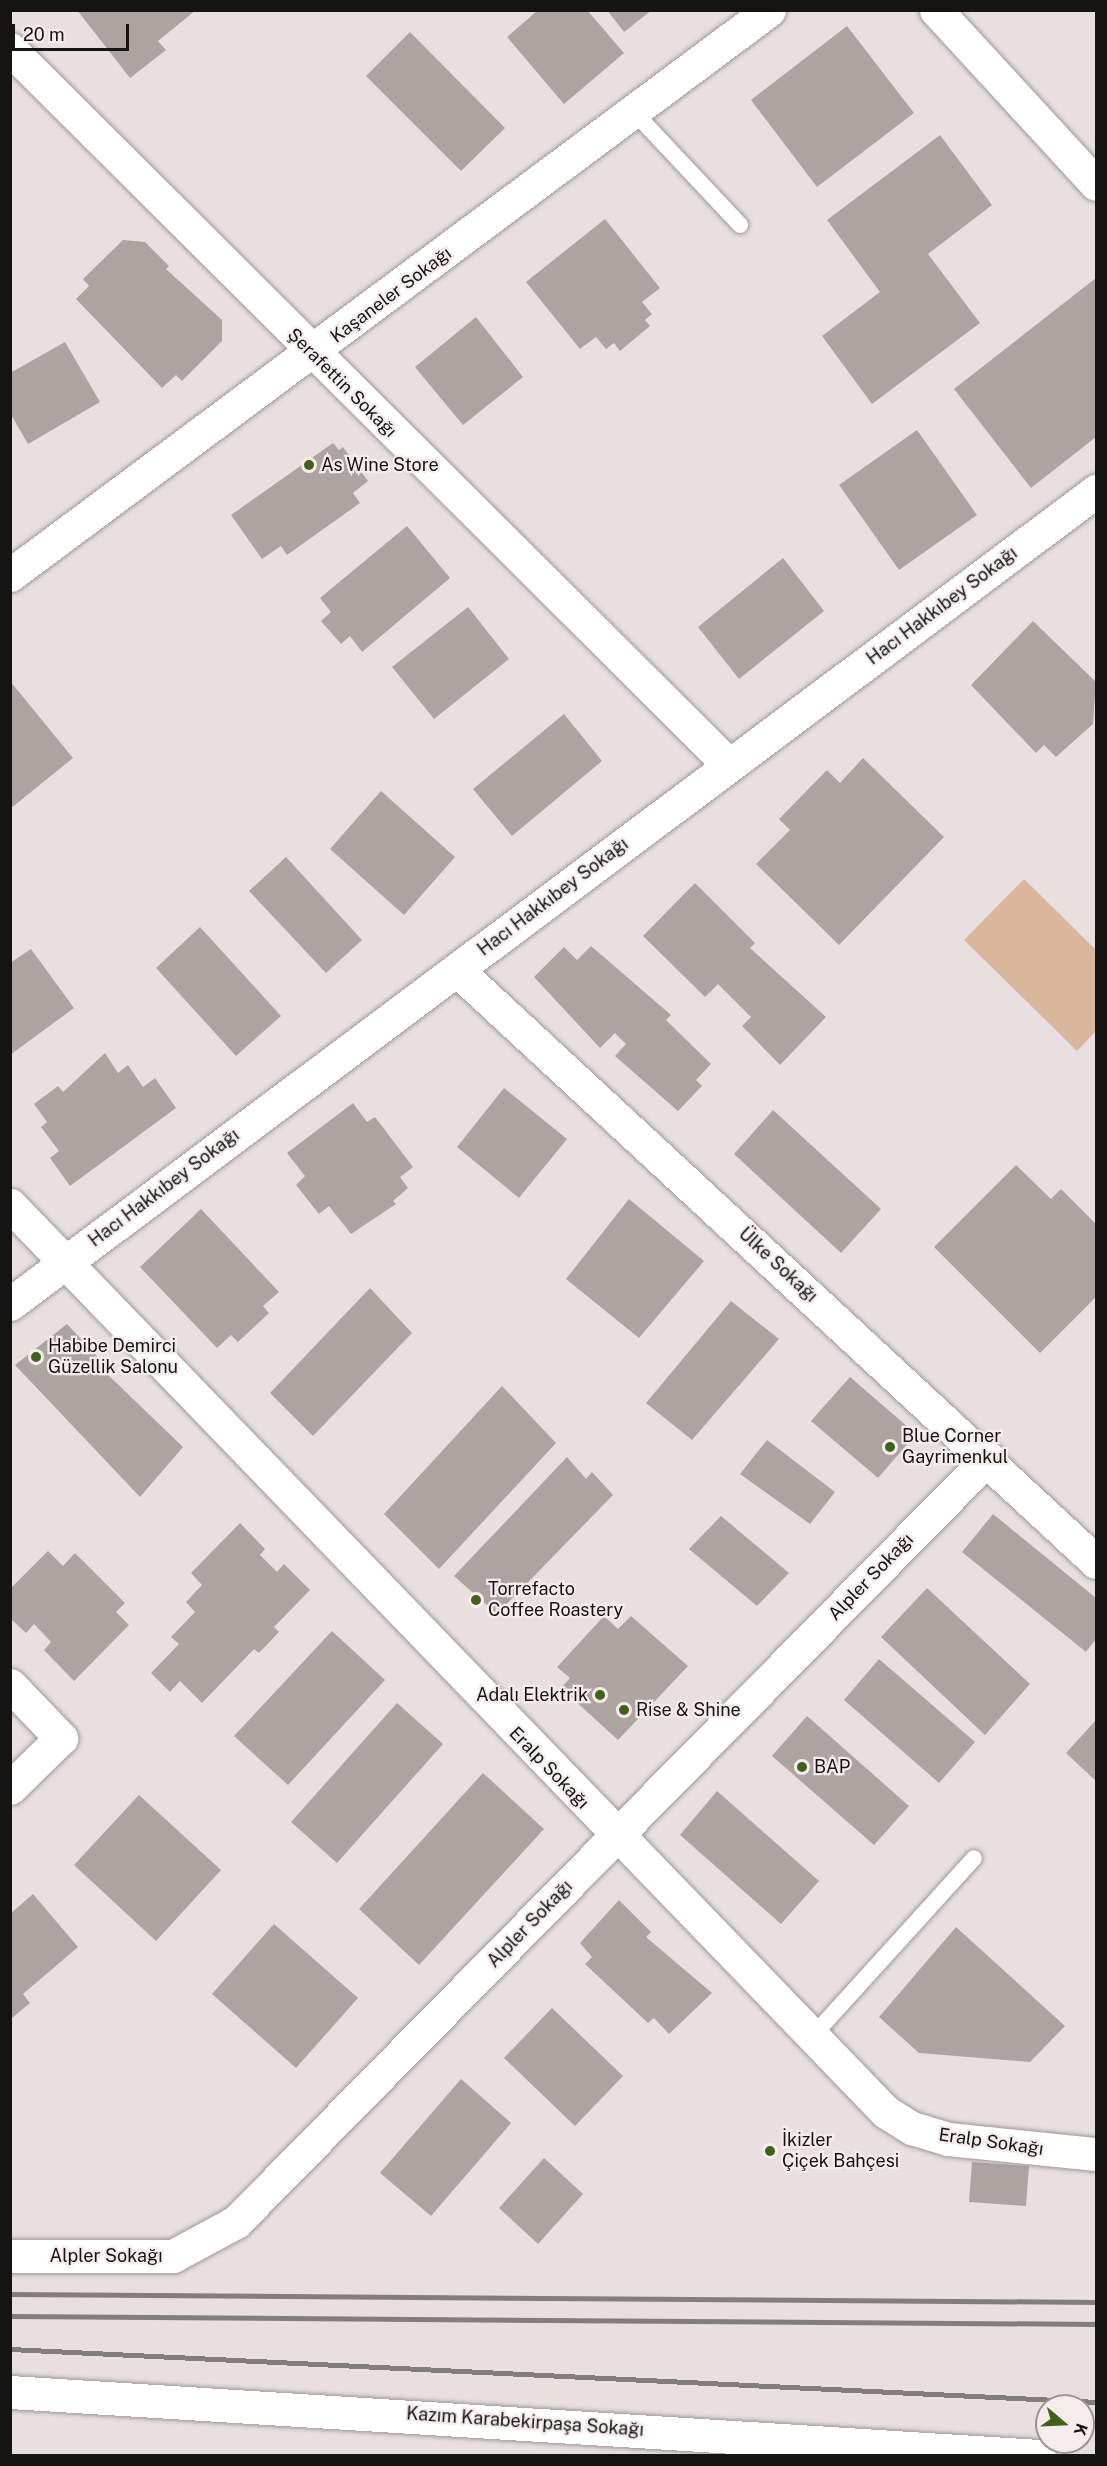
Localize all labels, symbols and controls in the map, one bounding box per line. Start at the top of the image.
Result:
scale bar [15,12,132,50]
text: 20 m [23,24,65,45]
street label: Kaşaneler Sokağı [326,242,456,348]
street label: Şerafettin Sokağı [283,324,401,442]
place label: As Wine Store [321,454,439,476]
marker: As Wine Store [302,458,316,472]
street label: Hacı Hakkıbey Sokağı [862,542,1022,670]
street label: Hacı Hakkıbey Sokağı [473,833,633,961]
street label: Hacı Hakkıbey Sokağı [84,1124,244,1252]
street label: Ülke Sokağı [734,1223,822,1307]
place label: Habibe Demirci Güzellik Salonu [48,1336,178,1378]
marker: Habibe Demirci Güzellik Salonu [29,1350,43,1364]
place label: Blue Corner Gayrimenkul [902,1426,1008,1468]
marker: Blue Corner Gayrimenkul [883,1440,897,1454]
street label: Alpler Sokağı [824,1529,918,1625]
place label: Torrefacto Coffee Roastery [488,1579,623,1622]
marker: Torrefacto Coffee Roastery [469,1593,483,1607]
place label: Adalı Elektrik [476,1684,588,1706]
marker: Adalı Elektrik [593,1688,607,1702]
place label: Rise & Shine [636,1699,741,1721]
marker: Rise & Shine [617,1703,631,1717]
street label: Eralp Sokağı [505,1722,593,1814]
place label: BAP [814,1756,850,1778]
marker: BAP [795,1760,809,1774]
street label: Alpler Sokağı [483,1876,577,1972]
street label: Eralp Sokağı [937,2124,1045,2160]
place label: İkizler Çiçek Bahçesi [782,2130,899,2172]
marker: İkizler Çiçek Bahçesi [763,2144,777,2158]
street label: Alpler Sokağı [49,2245,163,2267]
north arrow [1035,2394,1095,2454]
street label: Kazım Karabekirpaşa Sokağı [406,2403,644,2441]
text: K [1070,2421,1091,2438]

